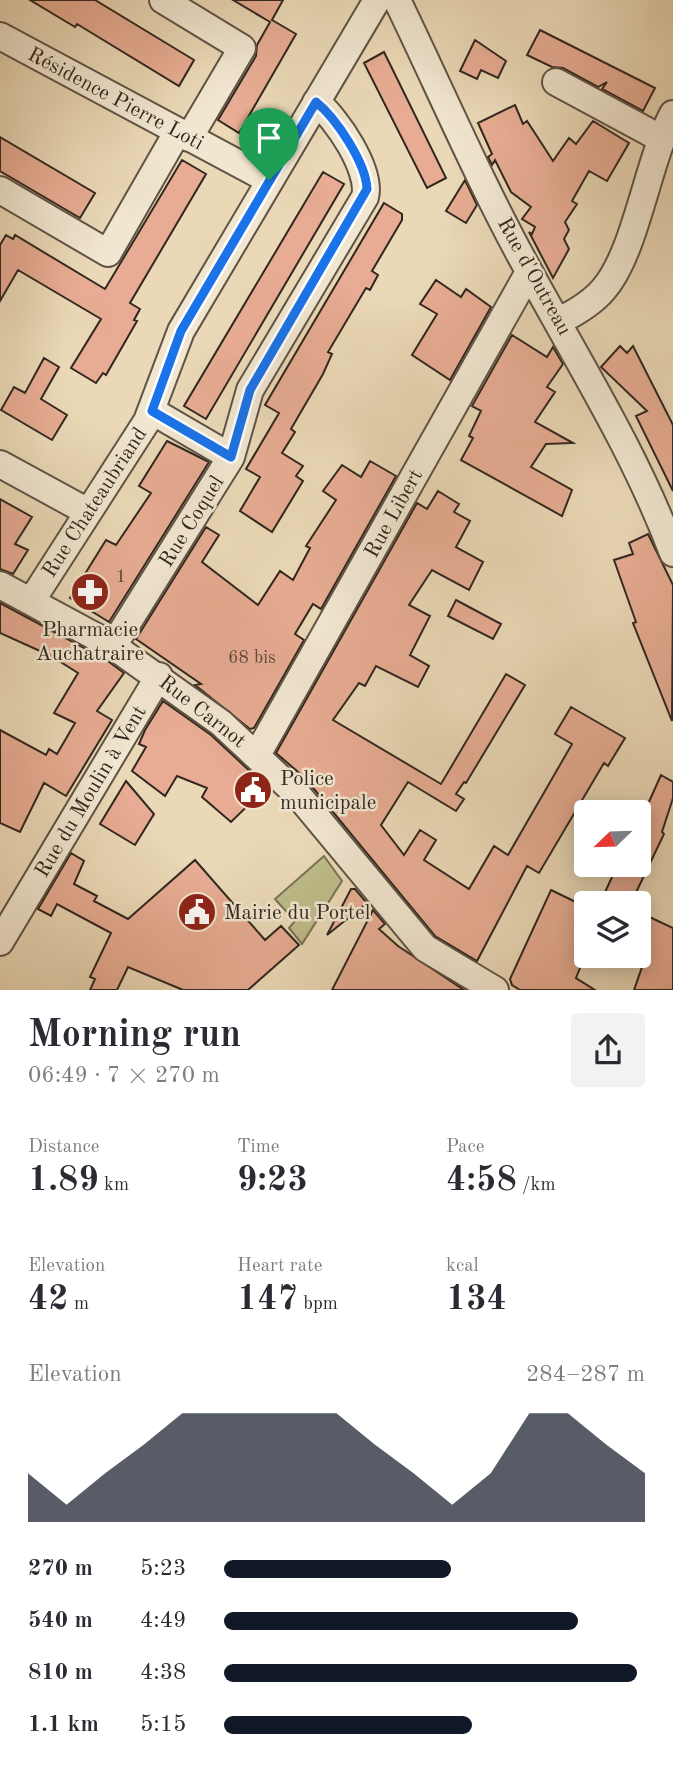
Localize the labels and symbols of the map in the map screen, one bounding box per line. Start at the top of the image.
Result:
street label: Résidence Pierre Loti [24,44,207,155]
pin [239,108,299,180]
street label: Rue d'Outreau [493,214,575,339]
street label: Rue Chateaubriand [39,424,151,581]
street label: Rue Libert [361,466,427,562]
street label: Rue Coquel [156,472,229,571]
house number: 1 [116,568,126,586]
pharmacy icon: Pharmacie Auchatraire [69,571,111,613]
place label: Pharmacie Auchatraire [36,620,144,665]
house number: 68 bis [228,649,276,667]
street label: Rue Carnot [155,672,249,752]
street label: Rue du Moulin à Vent [32,702,151,881]
public building icon: Police municipale [232,769,274,811]
place label: Police municipale [280,769,376,814]
north arrow [574,800,651,877]
public building icon: Mairie du Portel [176,891,218,933]
place label: Mairie du Portel [224,903,371,924]

